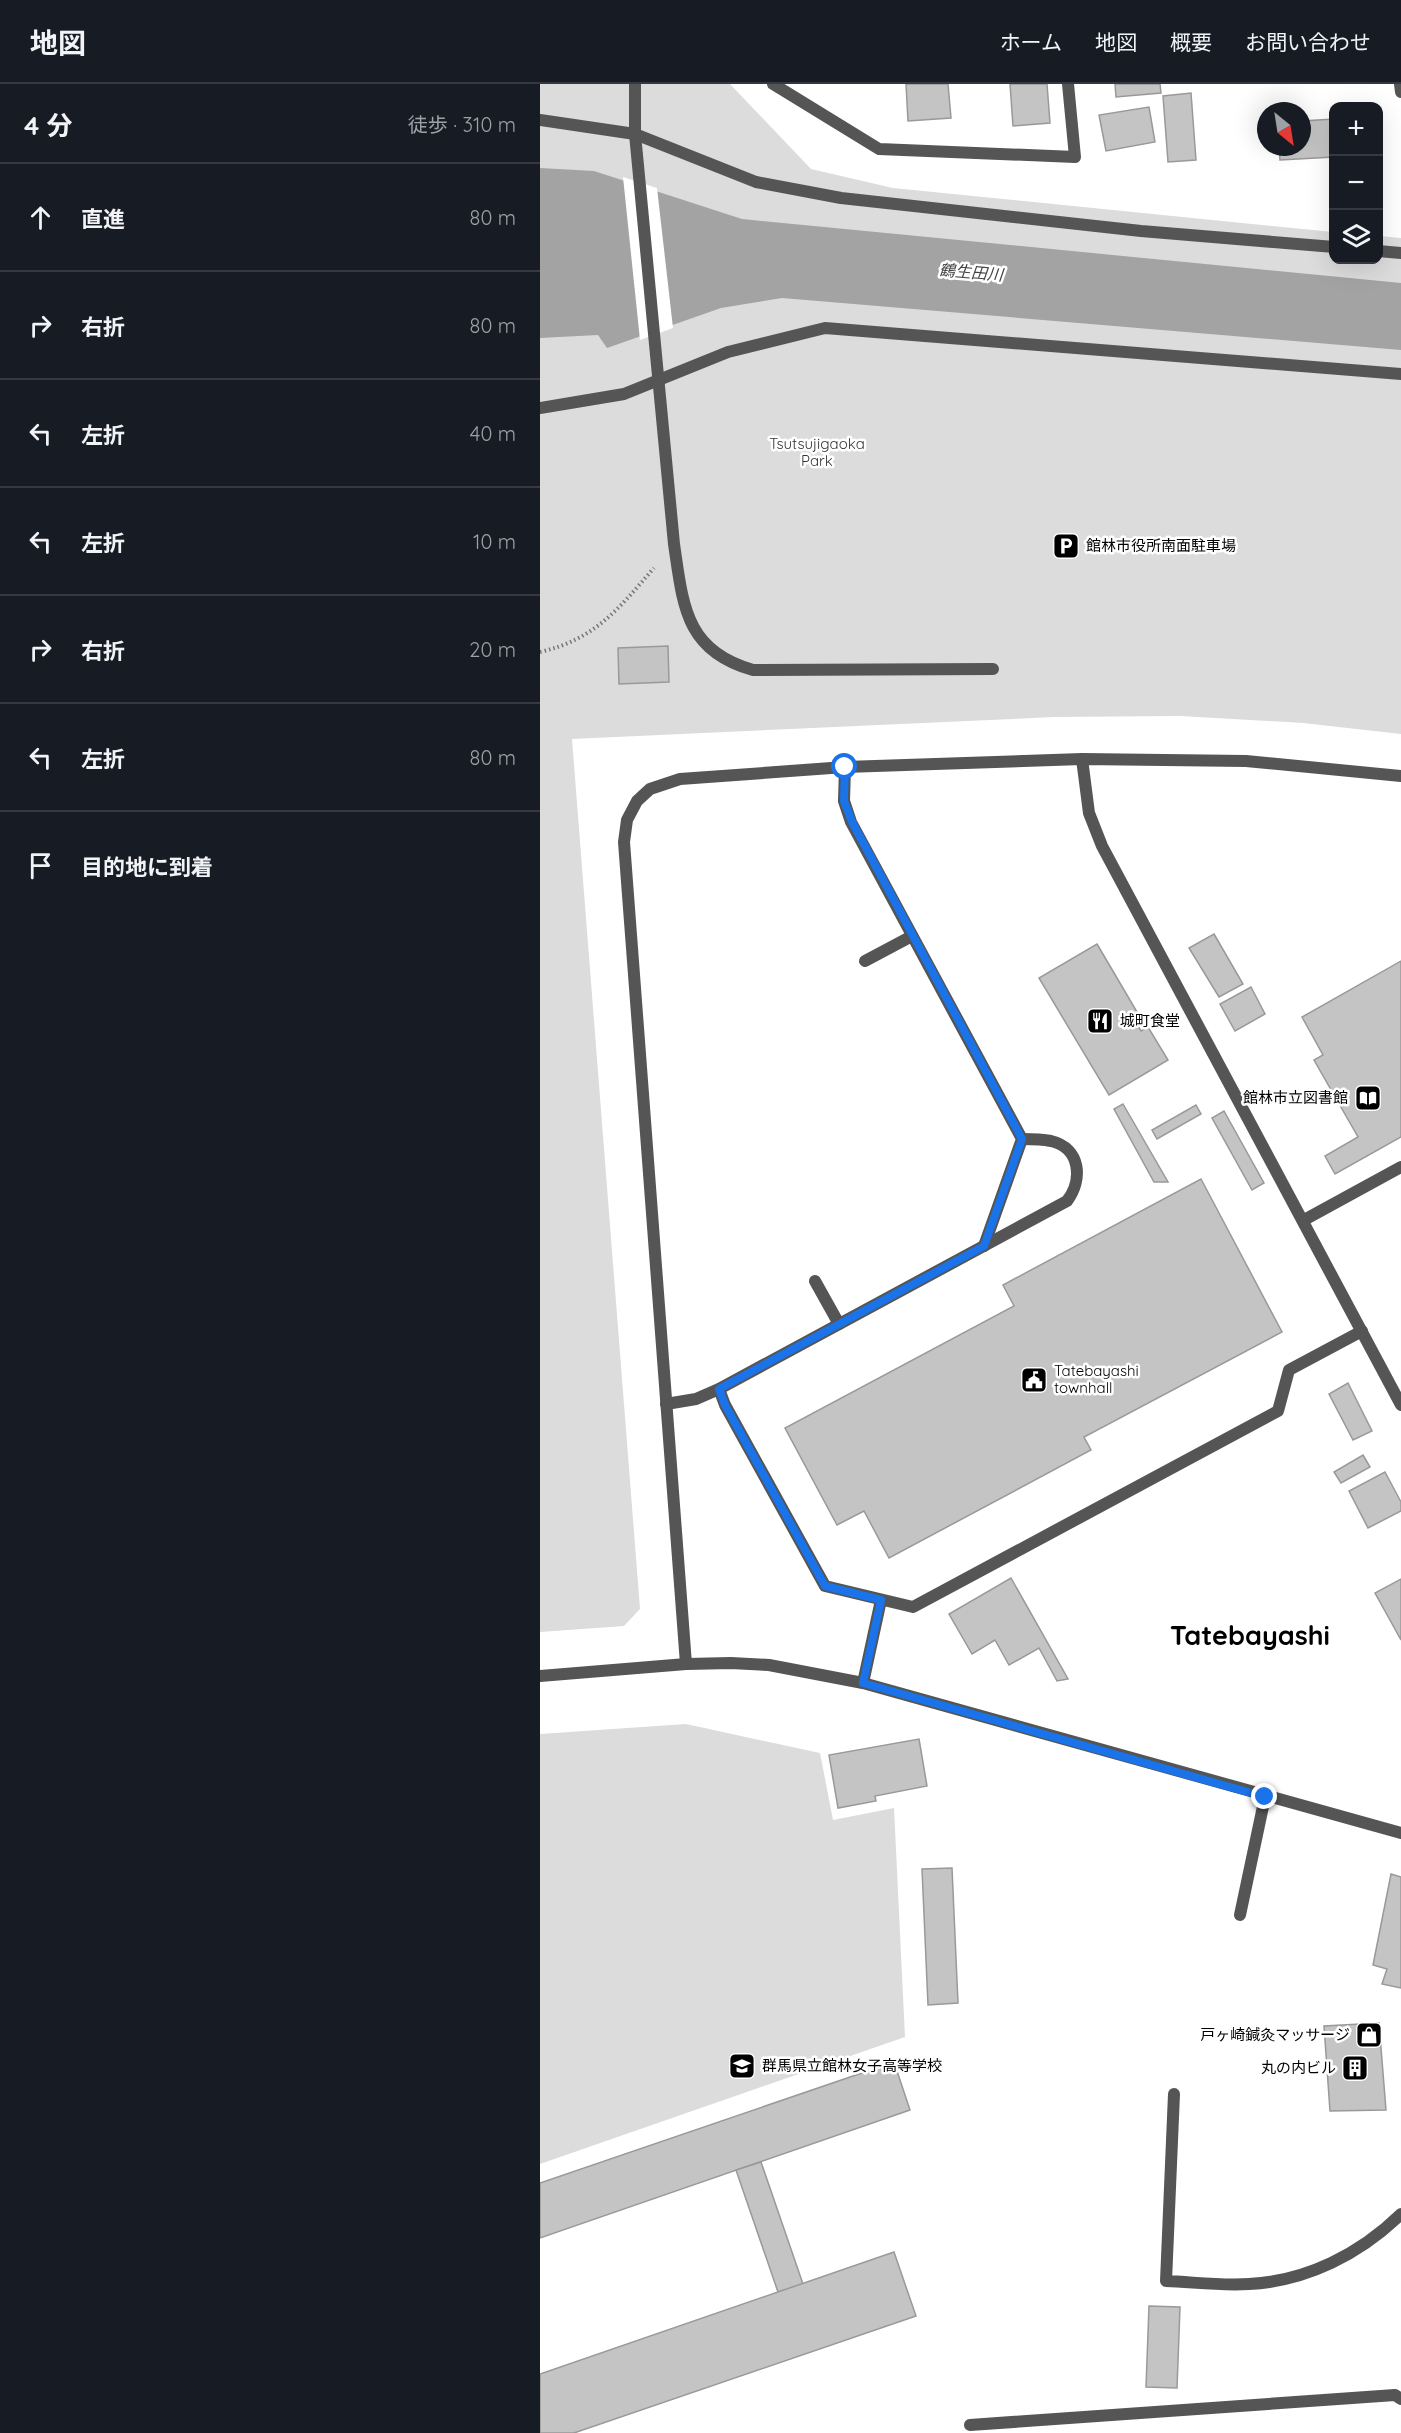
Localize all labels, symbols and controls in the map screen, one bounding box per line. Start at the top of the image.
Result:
text: 地図 [30,25,86,60]
text: ホーム [1000,29,1062,55]
text: 地図 [1095,29,1137,55]
text: 概要 [1170,29,1212,55]
text: お問い合わせ [1245,29,1371,55]
north arrow [1257,102,1311,156]
map controls [1329,102,1383,264]
button: + [1329,102,1383,156]
text: 4 分 [24,109,73,142]
text: 徒歩 · 310 m [408,112,516,137]
button: − [1329,156,1383,210]
icon: ahead [24,201,57,234]
text: 直進 [81,205,125,233]
text: 80 m [470,205,516,230]
button: layers [1329,210,1383,264]
water label: 鶴生田川 [938,259,1006,285]
icon: right [24,309,57,342]
text: 右折 [81,313,125,341]
text: 80 m [470,313,516,338]
icon: left [24,417,57,450]
text: 左折 [81,421,125,449]
text: 40 m [470,421,516,446]
park label: Tsutsujigaoka Park [769,434,865,470]
icon: left [24,525,57,558]
text: 左折 [81,529,125,557]
text: 10 m [473,529,516,554]
parking icon: 館林市役所南面駐車場 [1051,531,1081,561]
place label: 館林市役所南面駐車場 [1086,536,1236,555]
icon: right [24,633,57,666]
text: 右折 [81,637,125,665]
text: 20 m [469,637,516,662]
icon: left [24,741,57,774]
text: 左折 [81,745,125,773]
text: 80 m [470,745,516,770]
route start [831,753,857,779]
icon: arrive [24,849,57,882]
text: 目的地に到着 [81,853,213,881]
restaurant icon: 城町食堂 [1085,1006,1115,1036]
place label: 城町食堂 [1120,1011,1180,1030]
library icon: 館林市立図書館 [1353,1083,1383,1113]
place label: 館林市立図書館 [1243,1088,1348,1107]
place label: Tatebayashi townhall [1054,1361,1139,1397]
public building icon: Tatebayashi townhall [1019,1365,1049,1395]
district label: Tatebayashi [1170,1618,1330,1652]
route end [1251,1783,1277,1809]
shop icon: 戸ヶ崎鍼灸マッサージ [1354,2020,1384,2050]
place label: 戸ヶ崎鍼灸マッサージ [1200,2025,1350,2044]
school or university icon: 群馬県立館林女子高等学校 [727,2051,757,2081]
building icon: 丸の内ビル [1340,2053,1370,2083]
place label: 群馬県立館林女子高等学校 [762,2056,942,2075]
place label: 丸の内ビル [1261,2058,1336,2077]

